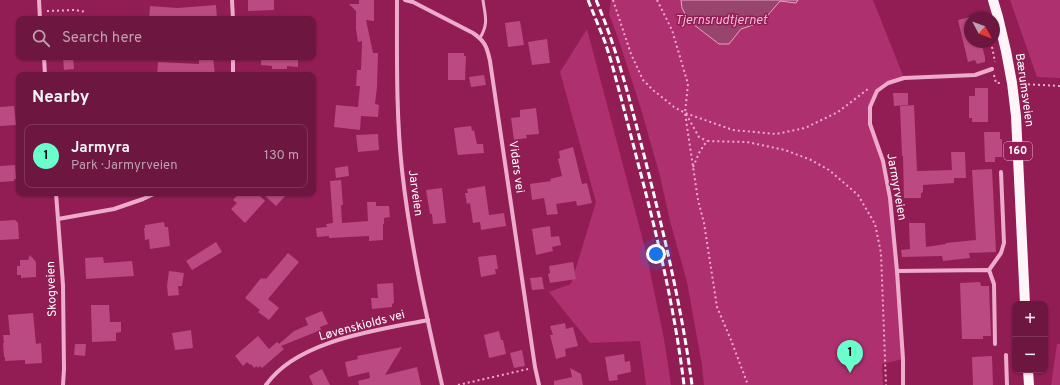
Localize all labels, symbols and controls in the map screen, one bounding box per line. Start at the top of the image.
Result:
north arrow [964,12,1000,48]
water label: Tjernsrudtjernet [675,13,768,29]
search box [16,16,316,60]
icon: search [30,27,52,49]
text: Search here [62,29,142,48]
street label: Bærumsveien [1011,52,1037,128]
text: Nearby [32,87,89,109]
text: Jarmyra [71,139,130,158]
street label: Vidars vei [504,140,528,194]
road number: 160 [1004,142,1032,160]
text: 1 [43,148,49,164]
text: 130 m [264,148,299,164]
street label: Jarmyrveien [882,152,910,222]
text: Park · Jarmyrveien [71,158,178,174]
street label: Jarveien [404,169,426,217]
your location [646,244,666,264]
street label: Skogveien [43,261,61,317]
map controls [1012,301,1048,373]
button: + [1012,301,1048,337]
street label: Løvenskiolds vei [317,307,407,345]
button: − [1012,337,1048,373]
pin: 1 [837,340,863,373]

